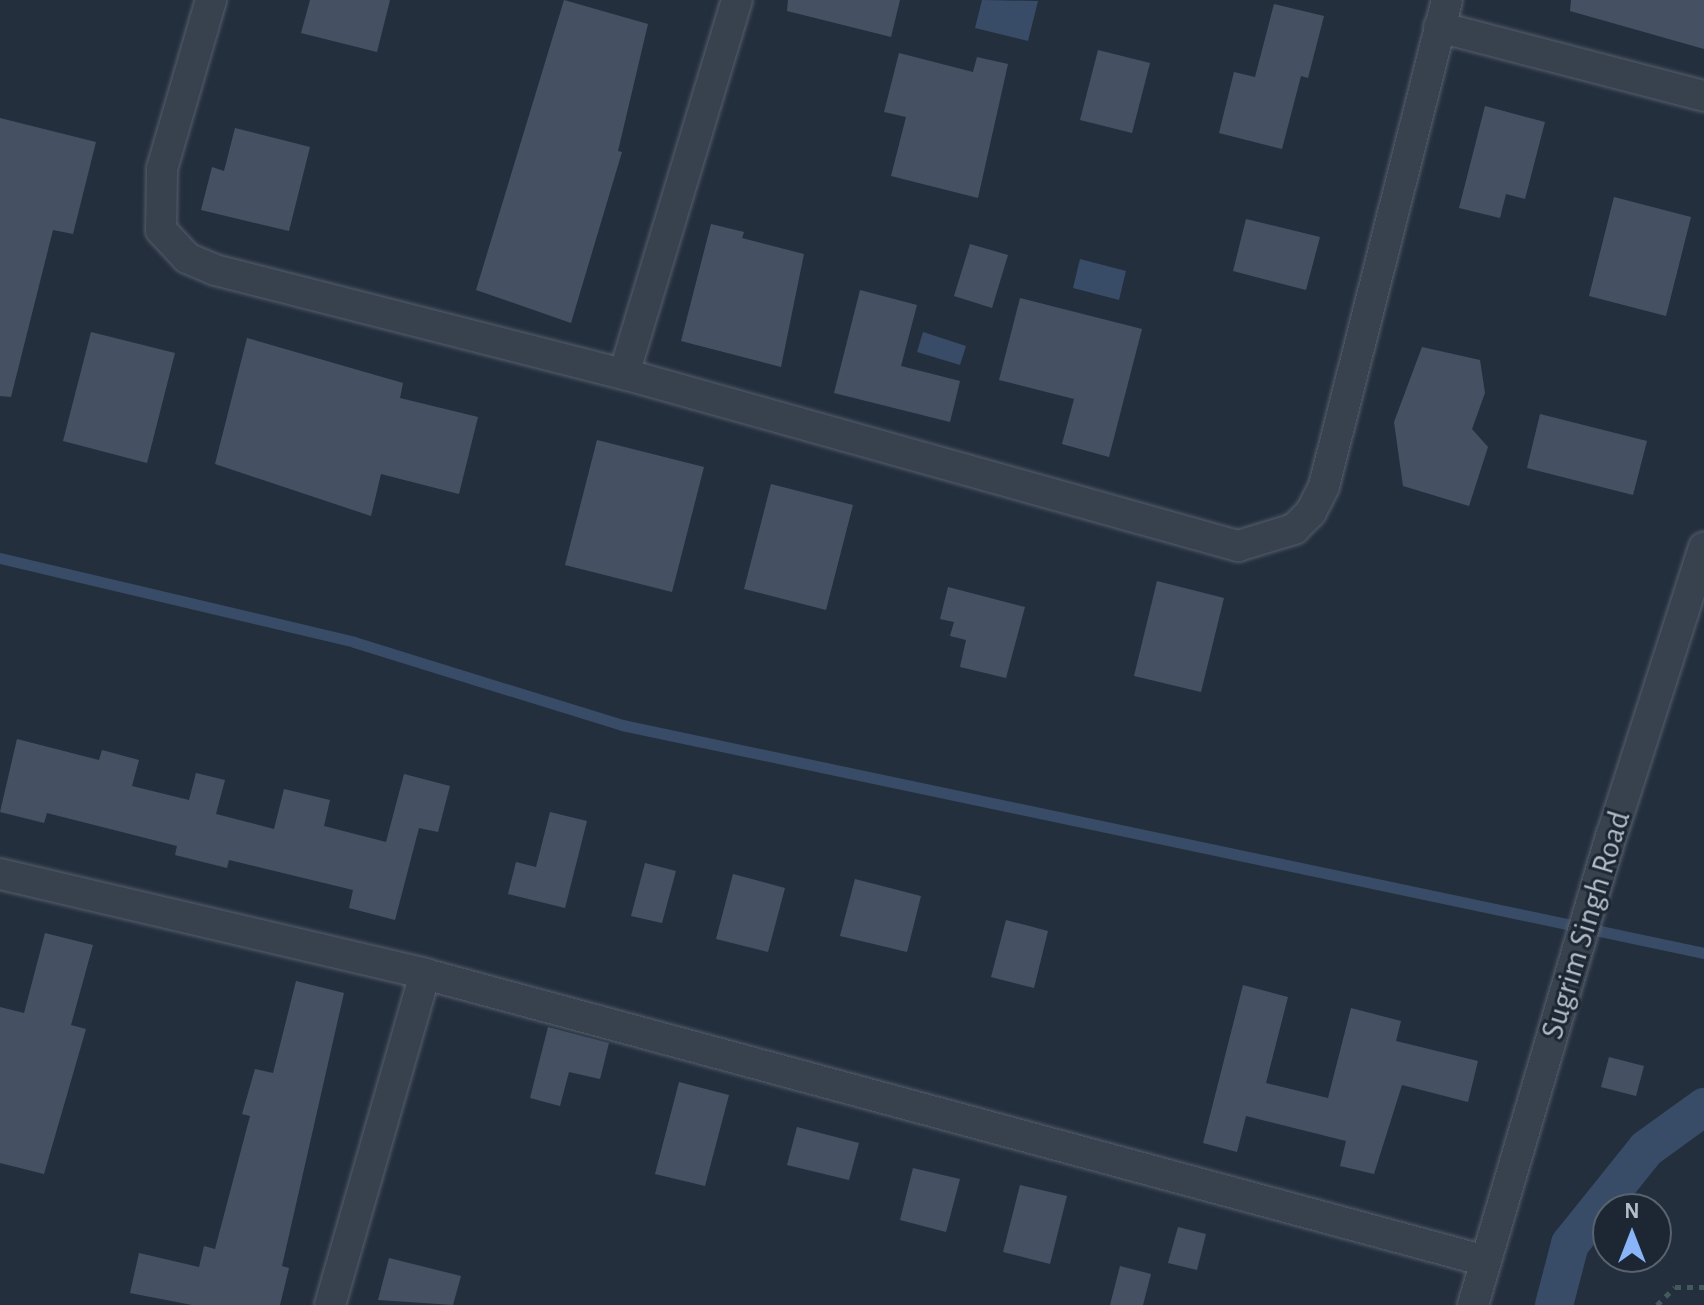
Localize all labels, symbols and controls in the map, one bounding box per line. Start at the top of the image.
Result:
street label: Sugrim Singh Road [1533,806,1639,1044]
north arrow [1592,1193,1672,1273]
text: N [1624,1200,1640,1222]

